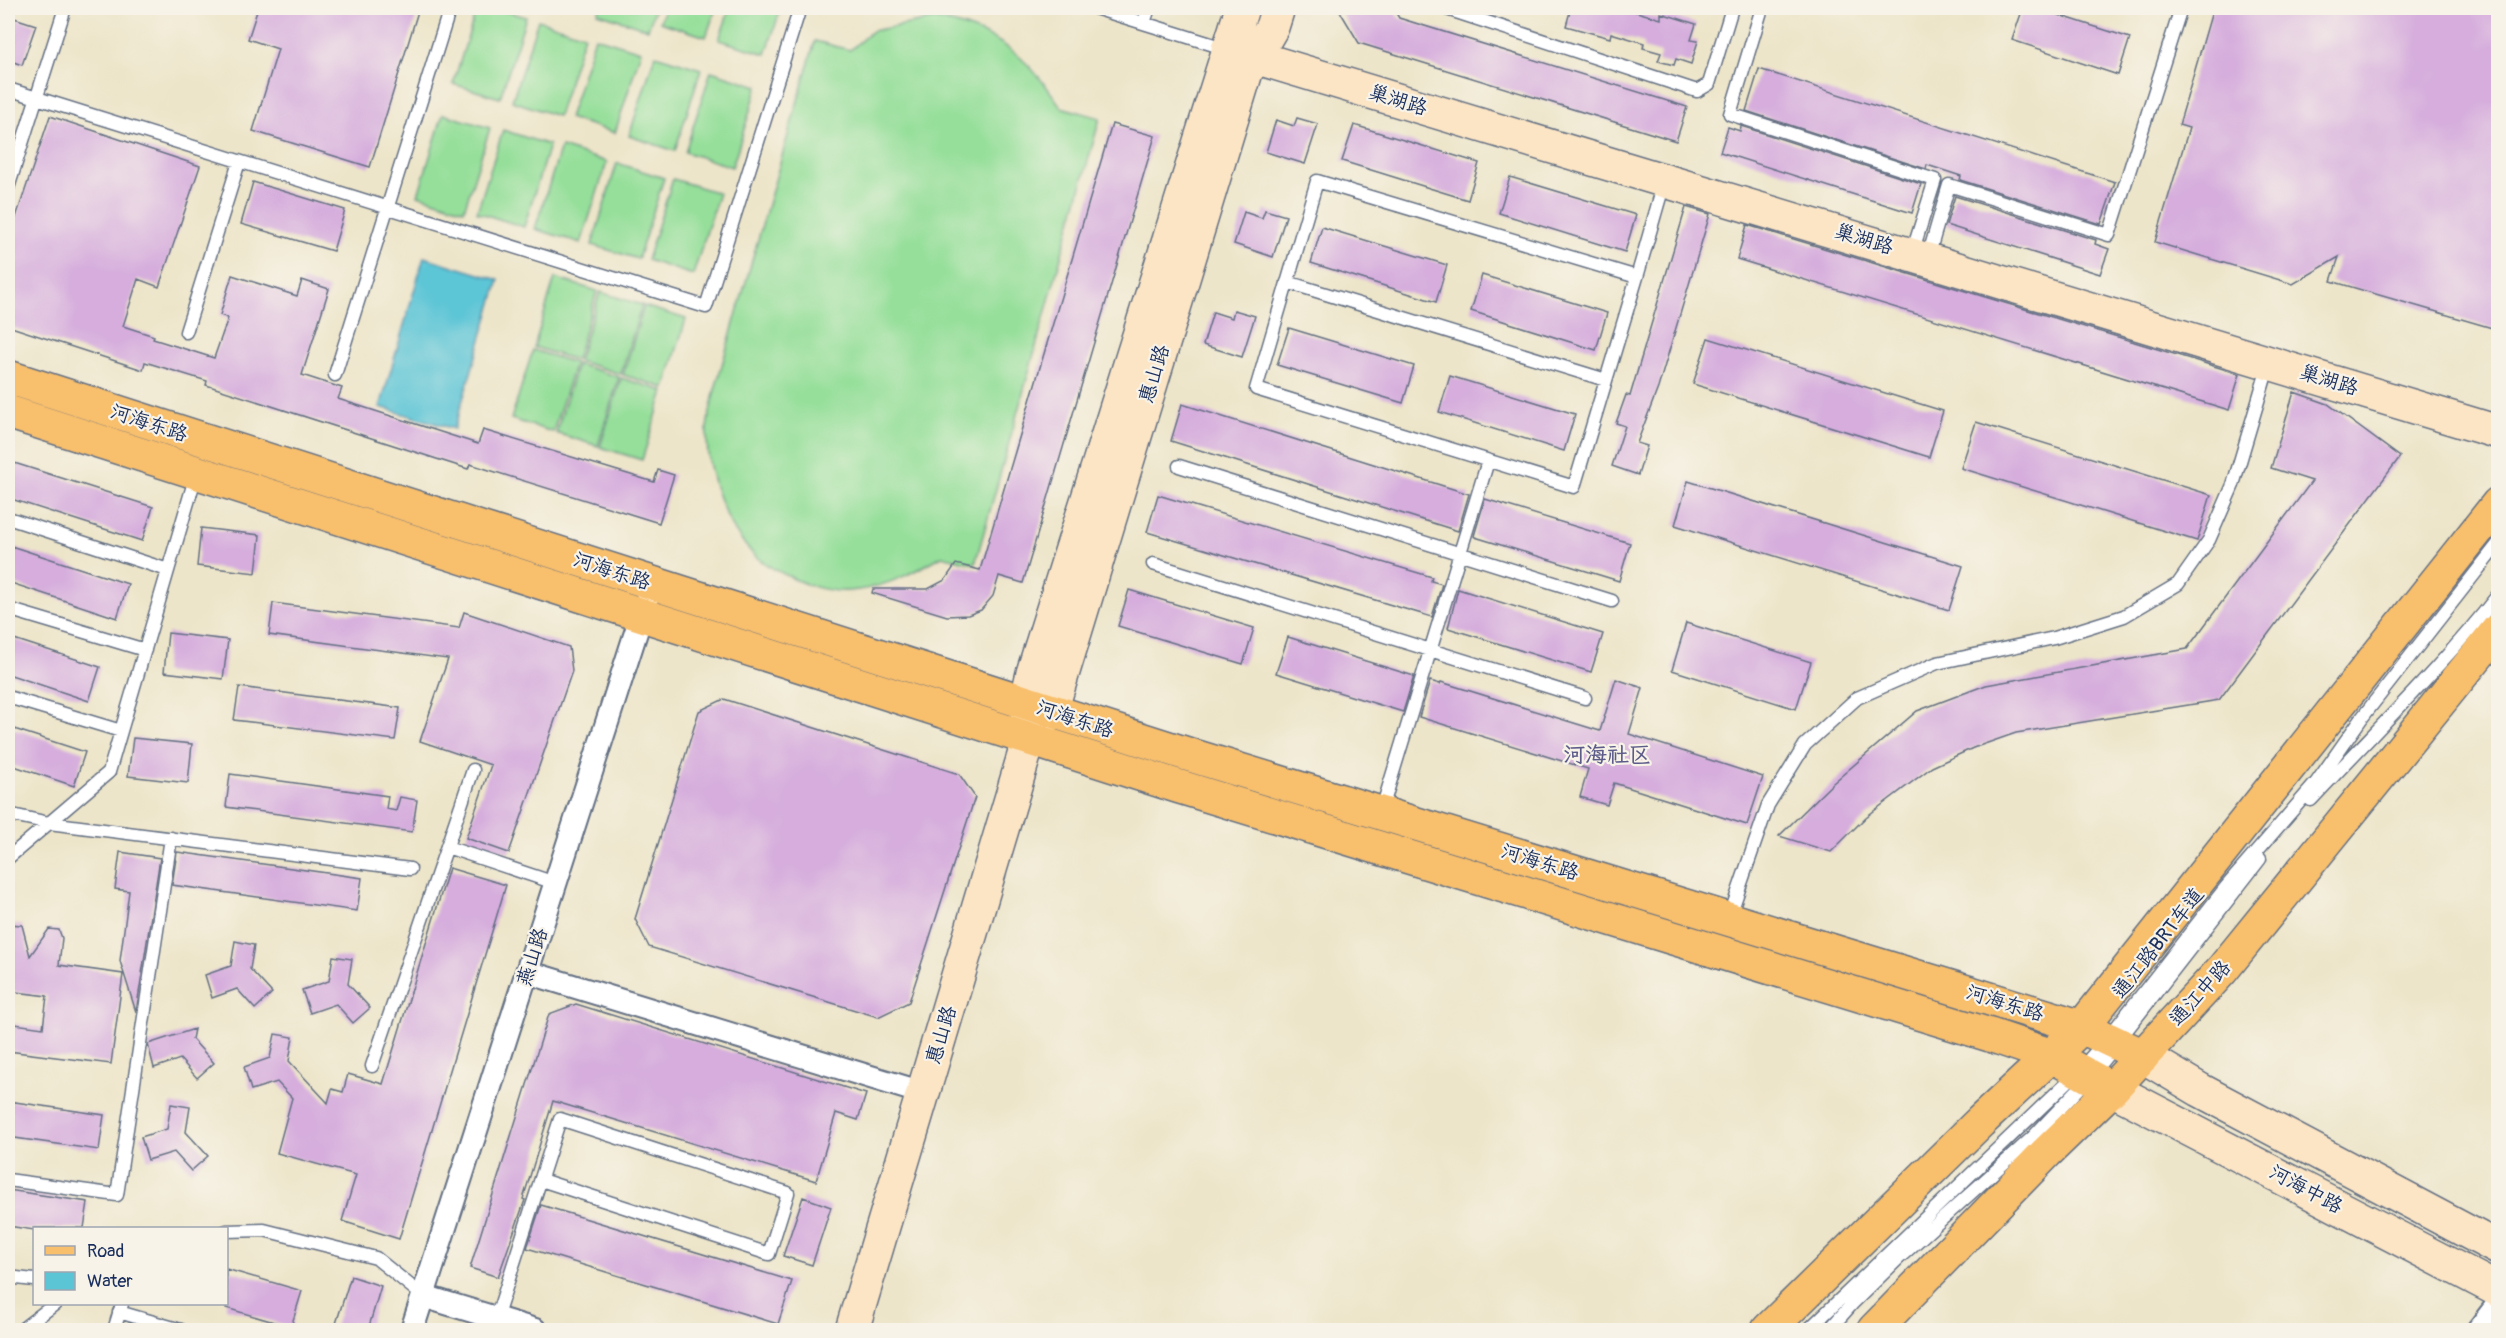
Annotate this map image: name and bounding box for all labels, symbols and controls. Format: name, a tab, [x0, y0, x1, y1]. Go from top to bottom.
street label: 巢湖路	[1366, 79, 1431, 121]
street label: 巢湖路	[1832, 218, 1897, 260]
street label: 惠山路	[1133, 341, 1175, 406]
street label: 巢湖路	[2297, 359, 2362, 401]
street label: 河海东路	[107, 399, 192, 448]
street label: 河海东路	[570, 547, 655, 596]
street label: 河海东路	[1033, 695, 1118, 744]
district label: 河海社区	[1563, 741, 1651, 769]
street label: 河海东路	[1498, 838, 1583, 886]
street label: 通江路BRT车道	[2107, 883, 2209, 1003]
street label: 燕山路	[511, 924, 553, 989]
street label: 通江中路	[2164, 954, 2237, 1031]
street label: 河海东路	[1963, 979, 2048, 1027]
street label: 惠山路	[920, 1002, 962, 1067]
street label: 河海中路	[2265, 1159, 2348, 1219]
legend	[33, 1227, 228, 1305]
text: Road	[87, 1240, 124, 1263]
text: Water	[87, 1270, 133, 1293]

